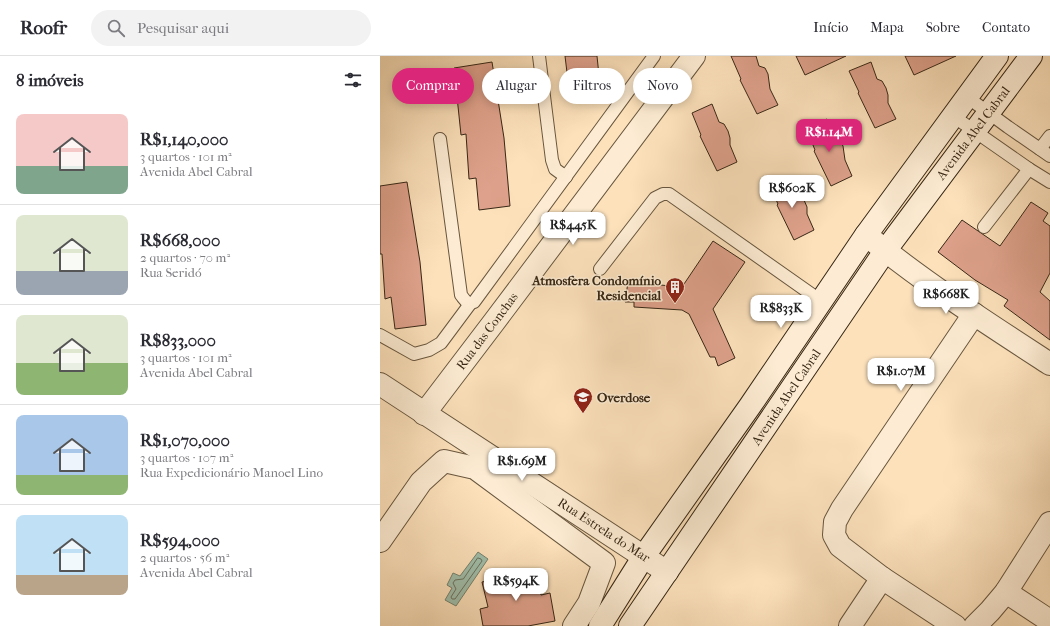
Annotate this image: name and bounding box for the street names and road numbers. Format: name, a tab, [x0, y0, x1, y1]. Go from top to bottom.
street label: Avenida Abel Cabral	[933, 83, 1013, 183]
street label: Rua das Conchas	[453, 289, 521, 372]
street label: Avenida Abel Cabral	[748, 346, 824, 449]
street label: Rua Estrela do Mar	[555, 495, 653, 566]

